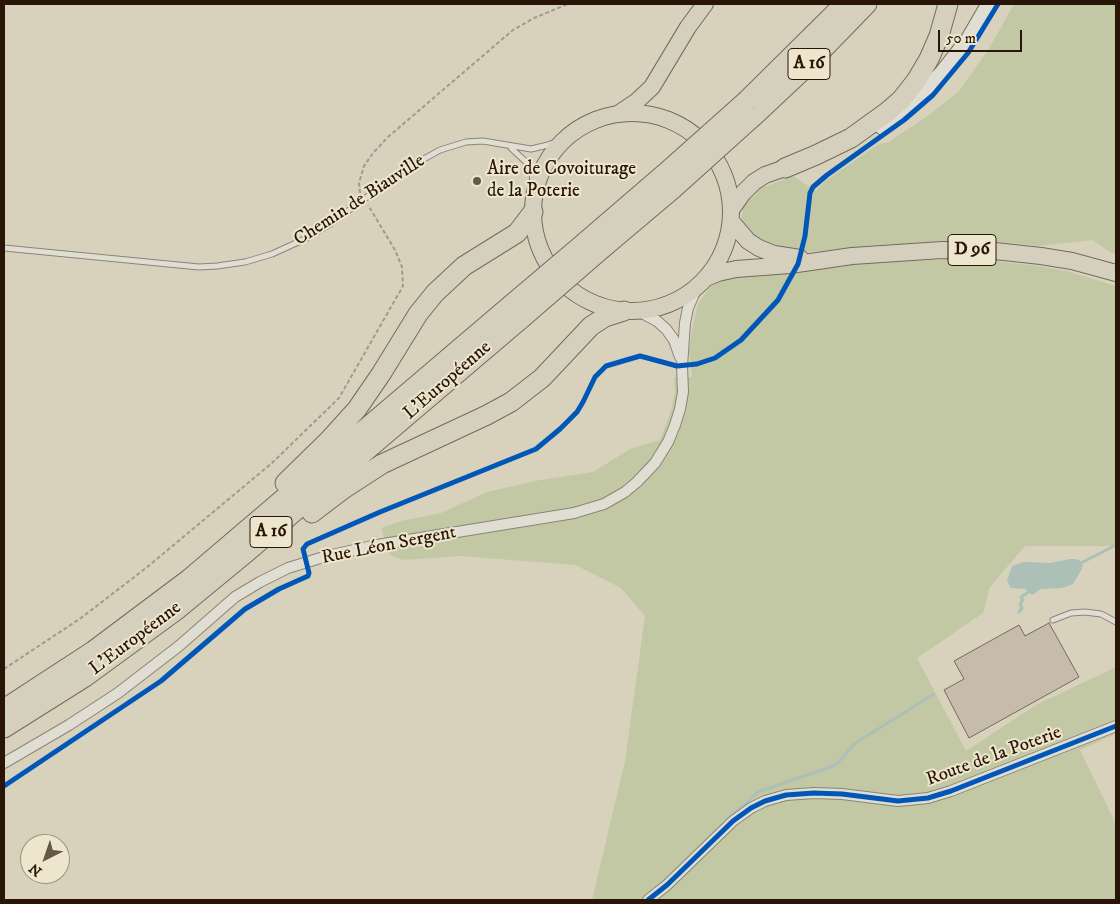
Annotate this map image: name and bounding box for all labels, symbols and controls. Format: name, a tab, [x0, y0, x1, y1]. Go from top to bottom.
scale bar	[940, 20, 1024, 52]
text: 50 m	[946, 29, 976, 48]
road number: A 16	[788, 49, 830, 80]
street label: Chemin de Biauville	[290, 150, 430, 252]
place label: Aire de Covoiturage de la Poterie	[487, 159, 636, 203]
marker: Aire de Covoiturage de la Poterie	[471, 175, 483, 187]
road number: D 96	[948, 234, 996, 266]
street label: L'Européenne	[399, 337, 497, 425]
road number: A 16	[250, 516, 292, 548]
street label: Rue Léon Sergent	[320, 522, 458, 570]
street label: L'Européenne	[86, 597, 186, 681]
street label: Route de la Poterie	[923, 722, 1065, 792]
north arrow	[20, 834, 70, 884]
text: N	[26, 859, 46, 880]

